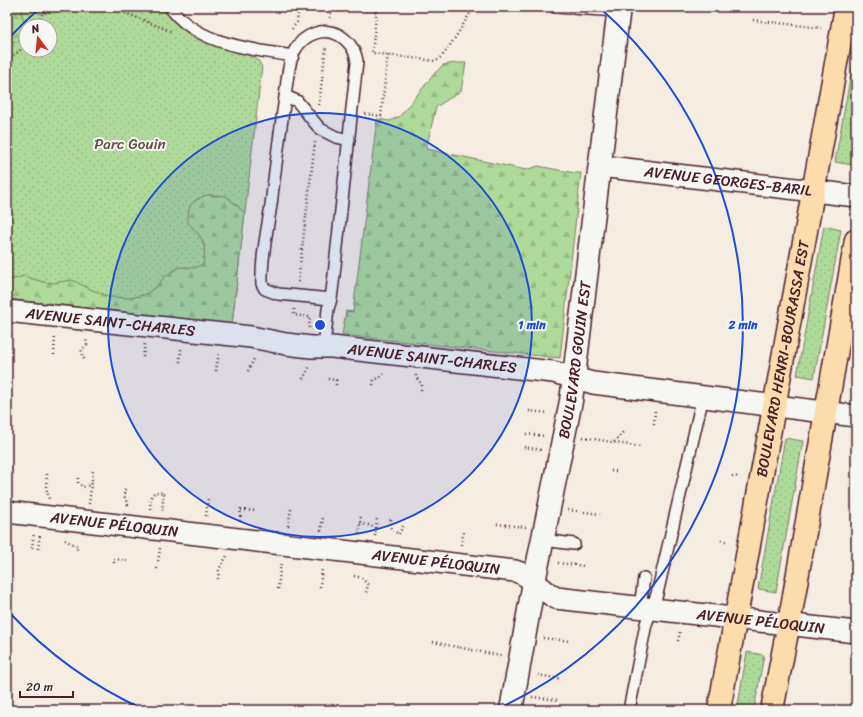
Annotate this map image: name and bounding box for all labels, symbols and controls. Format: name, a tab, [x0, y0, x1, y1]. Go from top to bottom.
north arrow	[18, 18, 58, 58]
text: N	[28, 19, 42, 39]
park label: Parc Gouin	[94, 131, 166, 157]
street label: AVENUE GEORGES-BARIL	[642, 158, 813, 204]
street label: BOULEVARD HENRI-BOURASSA EST	[749, 237, 817, 479]
street label: BOULEVARD GOUIN EST	[551, 278, 599, 441]
street label: AVENUE SAINT-CHARLES	[23, 300, 197, 344]
text: 1 min	[518, 314, 546, 336]
text: 2 min	[727, 314, 758, 336]
centre of rings	[313, 318, 327, 332]
street label: AVENUE SAINT-CHARLES	[345, 336, 519, 381]
street label: AVENUE PÉLOQUIN	[48, 504, 180, 545]
street label: AVENUE PÉLOQUIN	[370, 541, 502, 582]
street label: AVENUE PÉLOQUIN	[694, 601, 827, 641]
scale bar	[20, 673, 73, 699]
text: 20 m	[26, 676, 53, 698]

